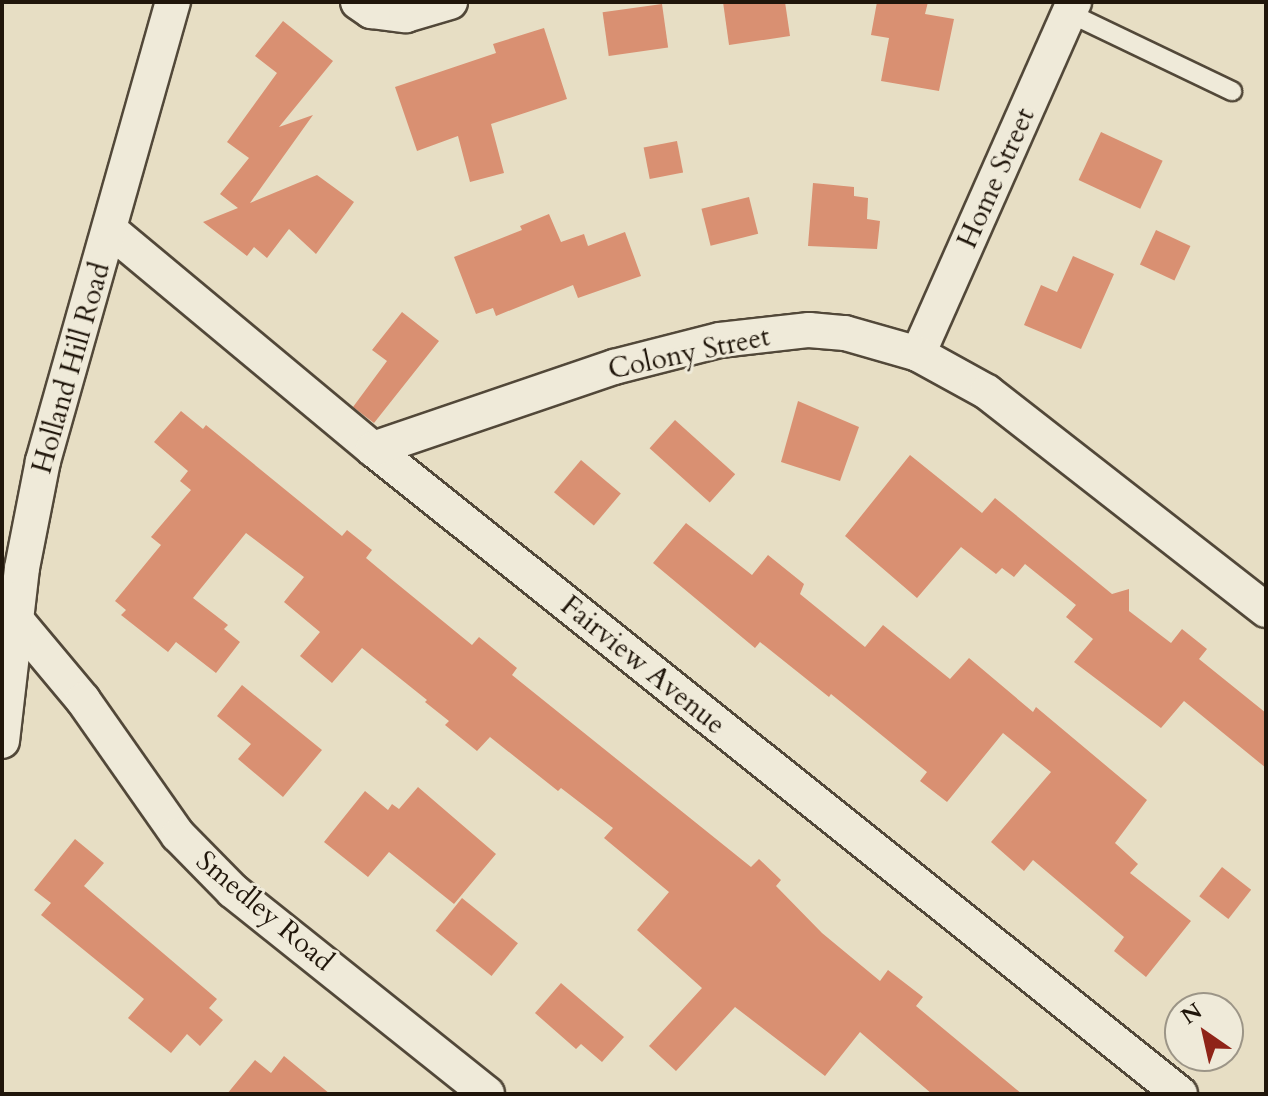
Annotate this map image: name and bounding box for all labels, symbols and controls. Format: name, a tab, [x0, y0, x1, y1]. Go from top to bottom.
street label: Home Street	[950, 103, 1042, 253]
street label: Holland Hill Road	[25, 259, 117, 477]
street label: Colony Street	[605, 319, 773, 387]
street label: Fairview Avenue	[554, 588, 732, 742]
street label: Smedley Road	[189, 844, 341, 978]
north arrow	[1164, 992, 1244, 1072]
text: N	[1175, 996, 1208, 1032]

